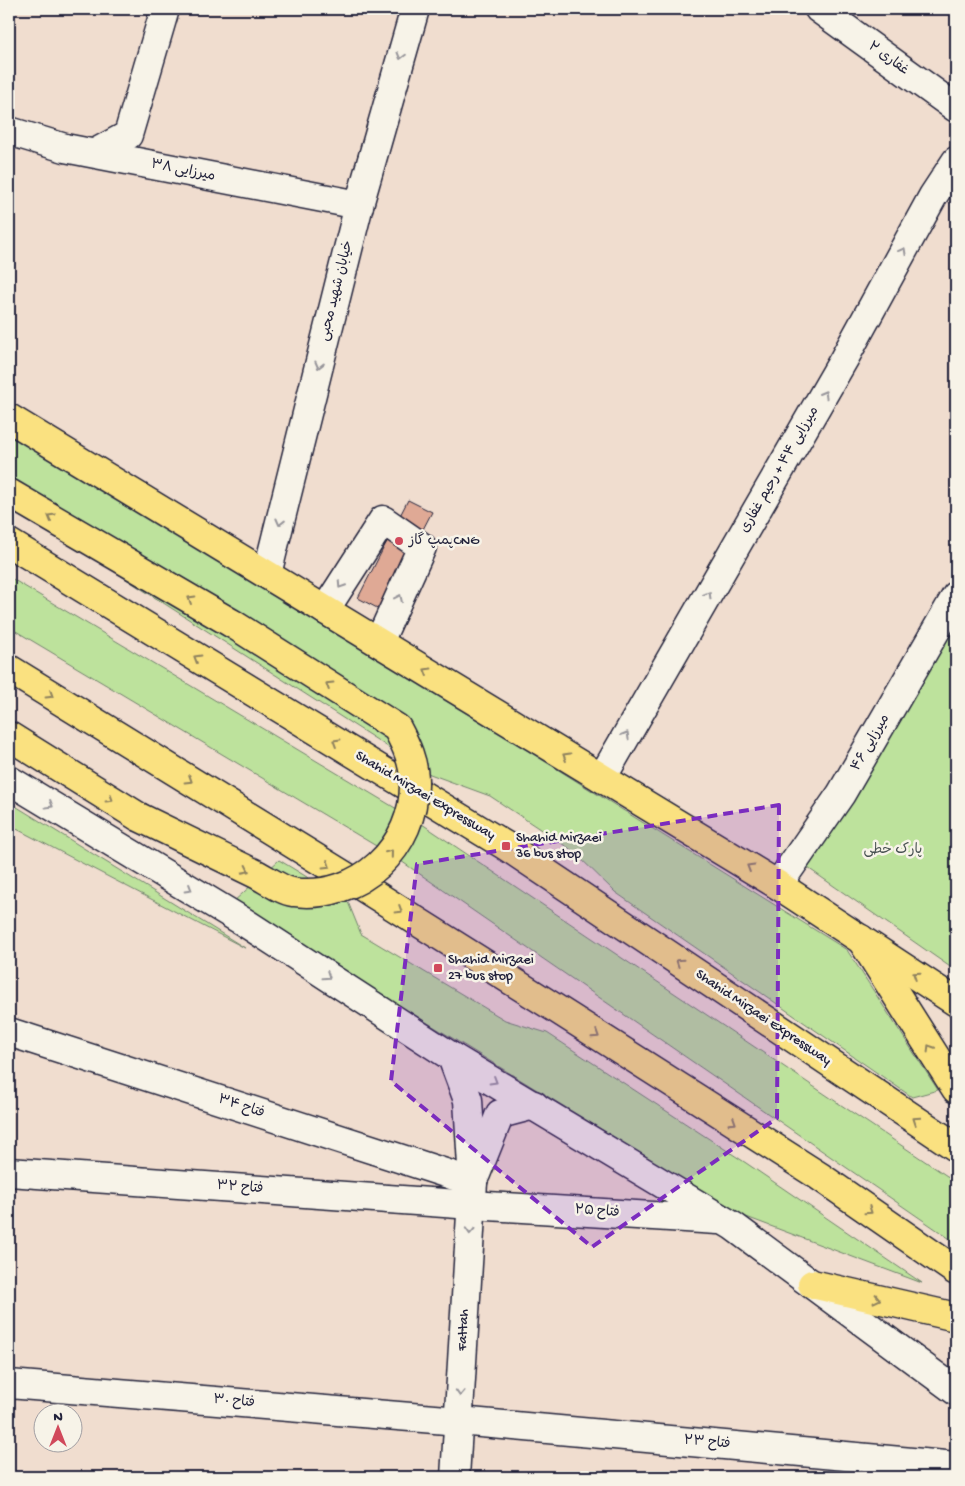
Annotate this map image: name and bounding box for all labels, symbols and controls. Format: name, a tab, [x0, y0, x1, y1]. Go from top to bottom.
street label: غفاری ۲	[864, 39, 912, 79]
one-way arrow	[397, 51, 407, 59]
street label: میرزایی ۳۸	[149, 156, 217, 186]
street label: خیابان شهید محبی	[316, 239, 358, 343]
one-way arrow	[897, 248, 907, 257]
one-way arrow	[314, 360, 325, 369]
one-way arrow	[818, 390, 828, 399]
street label: میرزایی ۴۴ + رحیم غفاری	[737, 404, 823, 536]
one-way arrow	[47, 513, 56, 523]
one-way arrow	[275, 518, 286, 527]
place label: پمپ گازCNG	[408, 531, 480, 550]
marker: پمپ گازCNG	[393, 535, 405, 547]
one-way arrow	[338, 579, 348, 588]
one-way arrow	[702, 591, 712, 600]
one-way arrow	[393, 594, 404, 603]
one-way arrow	[187, 595, 196, 605]
one-way arrow	[193, 654, 202, 664]
one-way arrow	[424, 668, 433, 678]
one-way arrow	[325, 681, 334, 691]
one-way arrow	[45, 688, 54, 698]
street label: میرزایی ۴۶	[848, 711, 894, 775]
one-way arrow	[620, 732, 630, 741]
one-way arrow	[332, 739, 341, 749]
street label: Shahid Mirzaei Expressway	[352, 747, 498, 845]
one-way arrow	[563, 752, 572, 762]
one-way arrow	[183, 774, 192, 783]
one-way arrow	[104, 792, 113, 802]
one-way arrow	[45, 799, 54, 808]
place label: Shahid Mirzaei 36 bus stop	[515, 830, 602, 863]
marker: Shahid Mirzaei 36 bus stop	[500, 840, 512, 852]
park label: پارک خطی	[864, 842, 922, 859]
one-way arrow	[385, 850, 393, 859]
one-way arrow	[321, 859, 330, 869]
one-way arrow	[241, 864, 250, 874]
one-way arrow	[746, 864, 755, 874]
one-way arrow	[184, 883, 193, 893]
one-way arrow	[393, 904, 402, 914]
place label: Shahid Mirzaei 27 bus stop	[448, 952, 534, 985]
one-way arrow	[675, 959, 685, 968]
marker: Shahid Mirzaei 27 bus stop	[432, 962, 444, 974]
street label: Shahid Mirzaei Expressway	[692, 966, 834, 1070]
one-way arrow	[321, 970, 331, 979]
one-way arrow	[912, 972, 921, 981]
one-way arrow	[591, 1028, 600, 1038]
one-way arrow	[927, 1044, 936, 1054]
one-way arrow	[488, 1075, 497, 1085]
street label: فتاح ۳۴	[216, 1092, 266, 1122]
one-way arrow	[728, 1116, 737, 1125]
one-way arrow	[912, 1117, 921, 1126]
street label: فتاح ۳۲	[216, 1178, 264, 1198]
street label: فتاح ۲۵	[574, 1202, 620, 1222]
one-way arrow	[863, 1205, 873, 1214]
one-way arrow	[464, 1227, 475, 1235]
one-way arrow	[872, 1293, 881, 1304]
street label: Fattah	[454, 1308, 474, 1352]
one-way arrow	[455, 1390, 466, 1398]
street label: فتاح ۳۰	[212, 1392, 256, 1412]
north arrow	[32, 1404, 82, 1454]
text: N	[53, 1409, 63, 1426]
street label: فتاح ۲۳	[683, 1432, 731, 1454]

